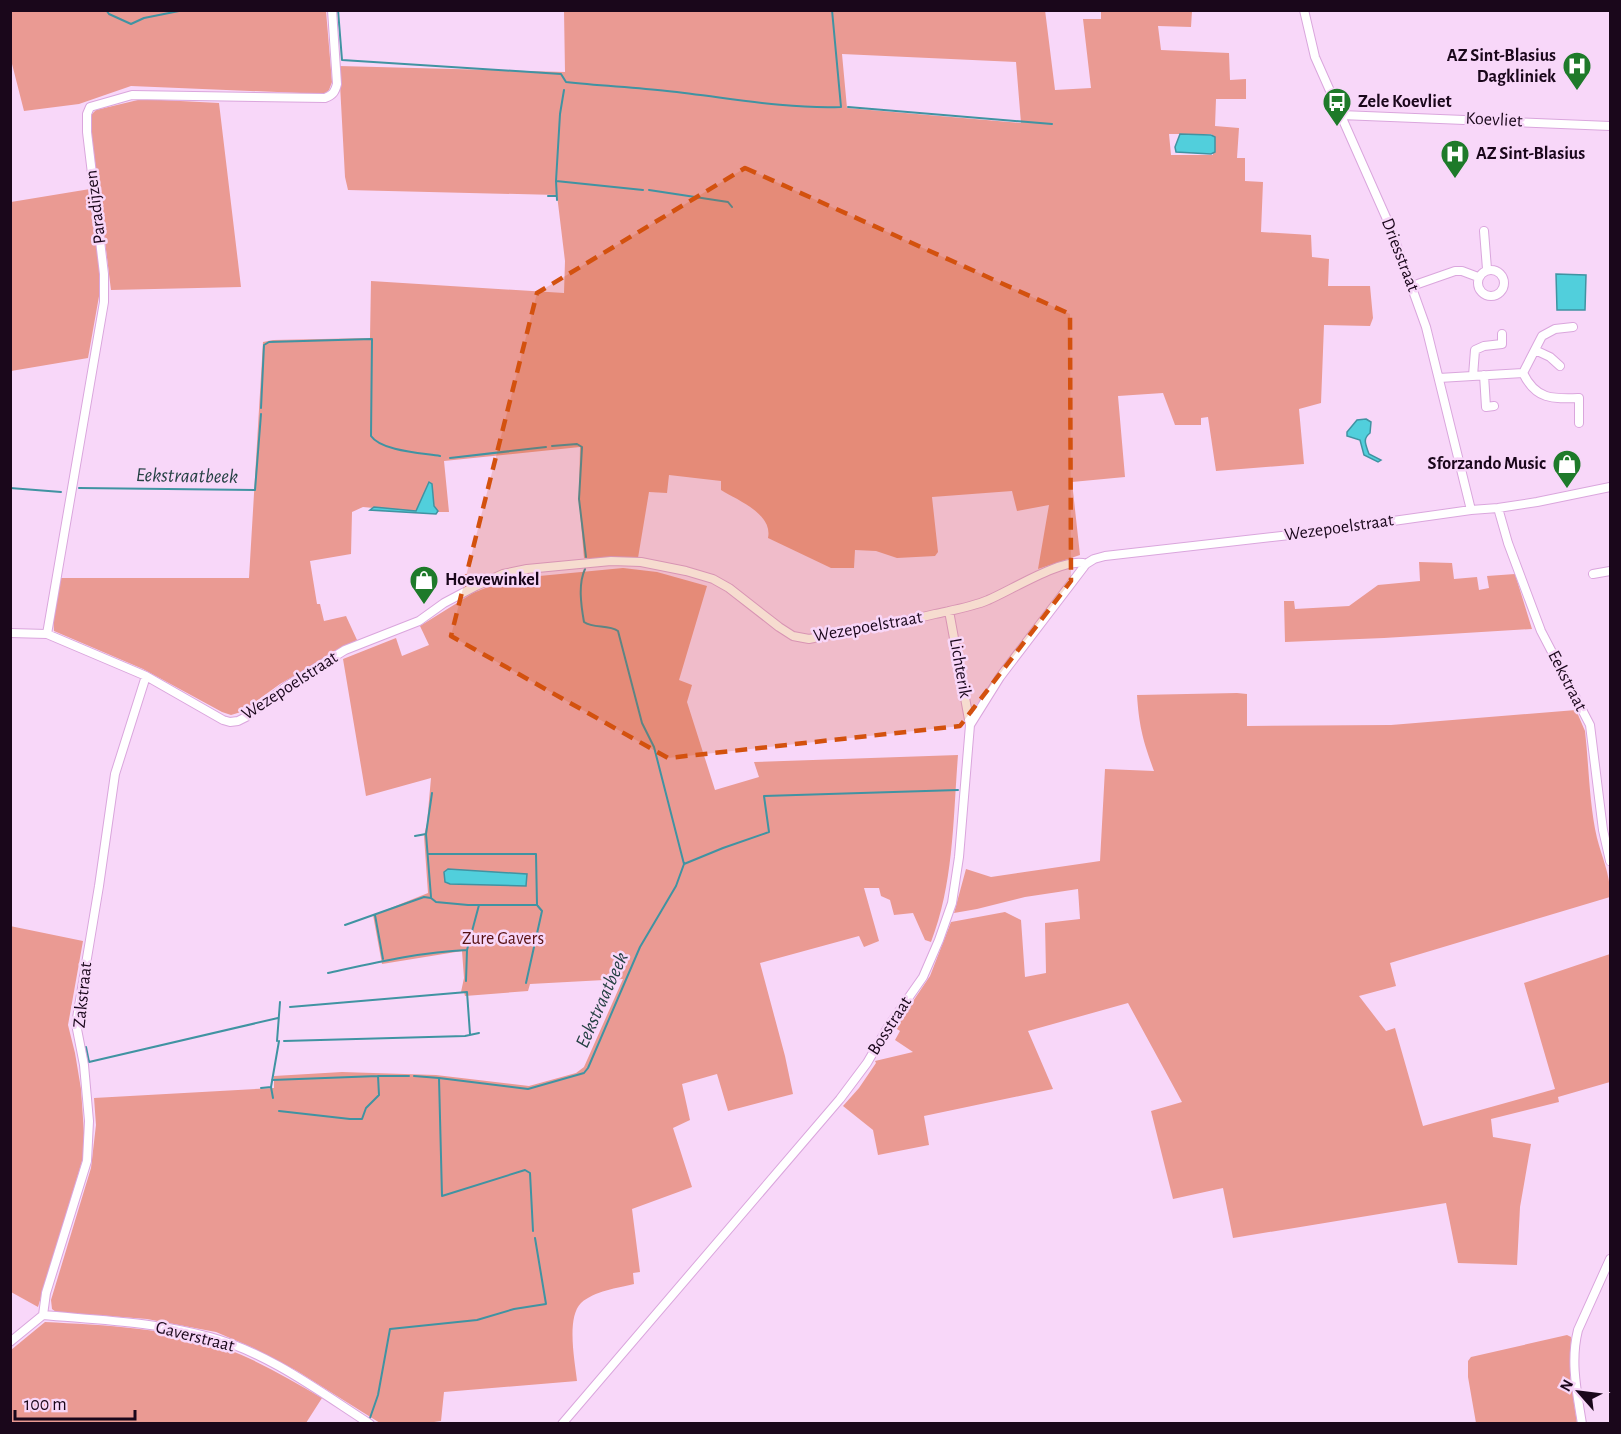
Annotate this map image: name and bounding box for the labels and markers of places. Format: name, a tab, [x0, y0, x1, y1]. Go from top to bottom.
place label: AZ Sint-Blasius Dagkliniek	[1447, 47, 1556, 86]
hospital icon: AZ Sint-Blasius Dagkliniek	[1561, 50, 1593, 92]
bus stop icon: Zele Koevliet	[1321, 86, 1353, 128]
place label: Zele Koevliet	[1358, 93, 1451, 111]
hospital icon: AZ Sint-Blasius	[1439, 138, 1471, 180]
place label: AZ Sint-Blasius	[1476, 145, 1585, 163]
shop icon: Sforzando Music	[1551, 448, 1583, 490]
place label: Sforzando Music	[1427, 455, 1546, 473]
shop icon: Hoevewinkel	[408, 564, 440, 606]
place label: Hoevewinkel	[445, 571, 539, 589]

